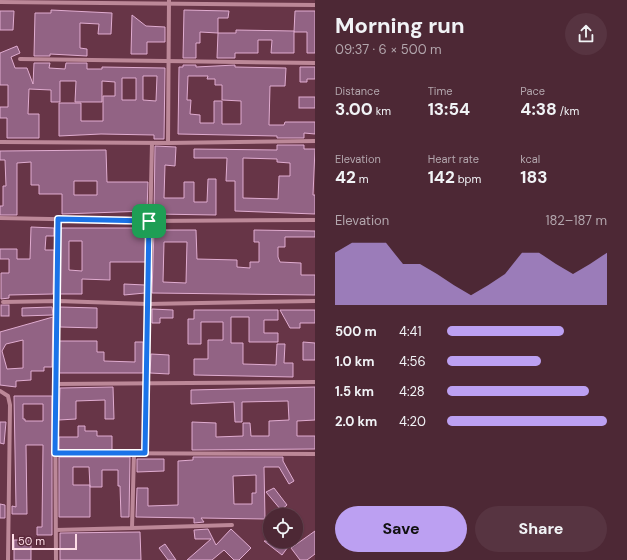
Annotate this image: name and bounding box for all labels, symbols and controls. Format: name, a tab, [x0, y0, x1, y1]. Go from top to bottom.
text: Morning run	[335, 11, 465, 40]
button: share	[565, 13, 607, 55]
text: 09:37 · 6 × 500 m	[335, 41, 442, 58]
text: Distance	[335, 84, 380, 98]
text: Time	[428, 84, 453, 98]
text: Pace	[520, 84, 545, 98]
text: 3.00	[335, 98, 373, 120]
text: 13:54	[428, 98, 470, 120]
text: 4:38	[520, 98, 557, 120]
text: km	[373, 104, 391, 118]
text: /km	[557, 104, 579, 118]
text: Elevation	[335, 152, 381, 166]
text: Heart rate	[428, 152, 479, 166]
text: kcal	[520, 152, 540, 166]
text: 42	[335, 166, 356, 188]
text: 142	[428, 166, 455, 188]
text: 183	[520, 166, 548, 188]
text: m	[356, 172, 369, 186]
text: bpm	[455, 172, 481, 186]
pin	[132, 204, 166, 238]
icon: arrive	[138, 210, 160, 232]
text: Elevation	[335, 212, 389, 229]
text: 182–187 m	[545, 212, 607, 229]
text: 500 m	[335, 323, 377, 340]
text: 4:41	[399, 323, 421, 340]
text: 1.0 km	[335, 353, 374, 370]
text: 4:56	[399, 353, 426, 370]
text: 1.5 km	[335, 383, 374, 400]
text: 4:28	[399, 383, 425, 400]
text: 2.0 km	[335, 413, 377, 430]
text: 4:20	[399, 413, 426, 430]
button: Save	[335, 506, 467, 552]
button: Share	[475, 506, 607, 552]
map controls	[263, 508, 303, 548]
button: locate	[263, 508, 303, 548]
scale bar	[12, 532, 77, 551]
text: 50 m	[18, 534, 45, 548]

